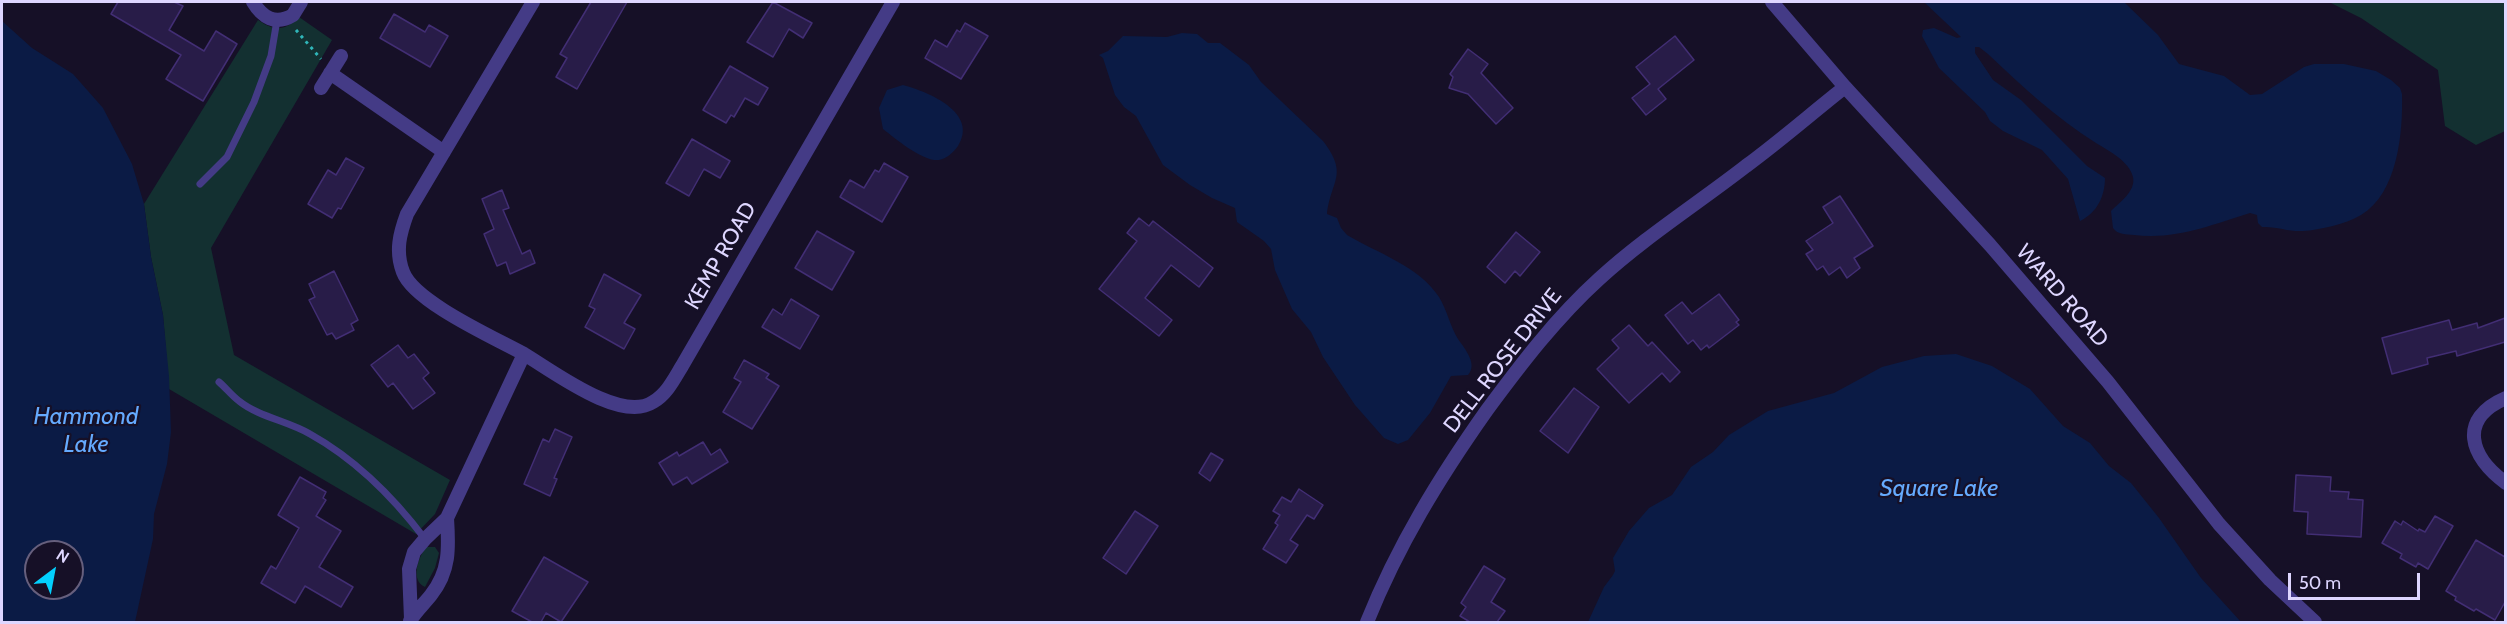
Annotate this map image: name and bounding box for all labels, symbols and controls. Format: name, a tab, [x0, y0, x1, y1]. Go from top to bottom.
street label: KEMP ROAD	[680, 198, 762, 314]
street label: WARD ROAD	[2010, 239, 2114, 353]
street label: DELL ROSE DRIVE	[1438, 284, 1568, 438]
water label: Hammond Lake	[34, 403, 138, 459]
water label: Square Lake	[1880, 475, 1998, 503]
north arrow	[24, 540, 84, 600]
text: N	[53, 545, 73, 567]
scale bar	[2291, 561, 2423, 599]
text: 50 m	[2299, 572, 2341, 594]

